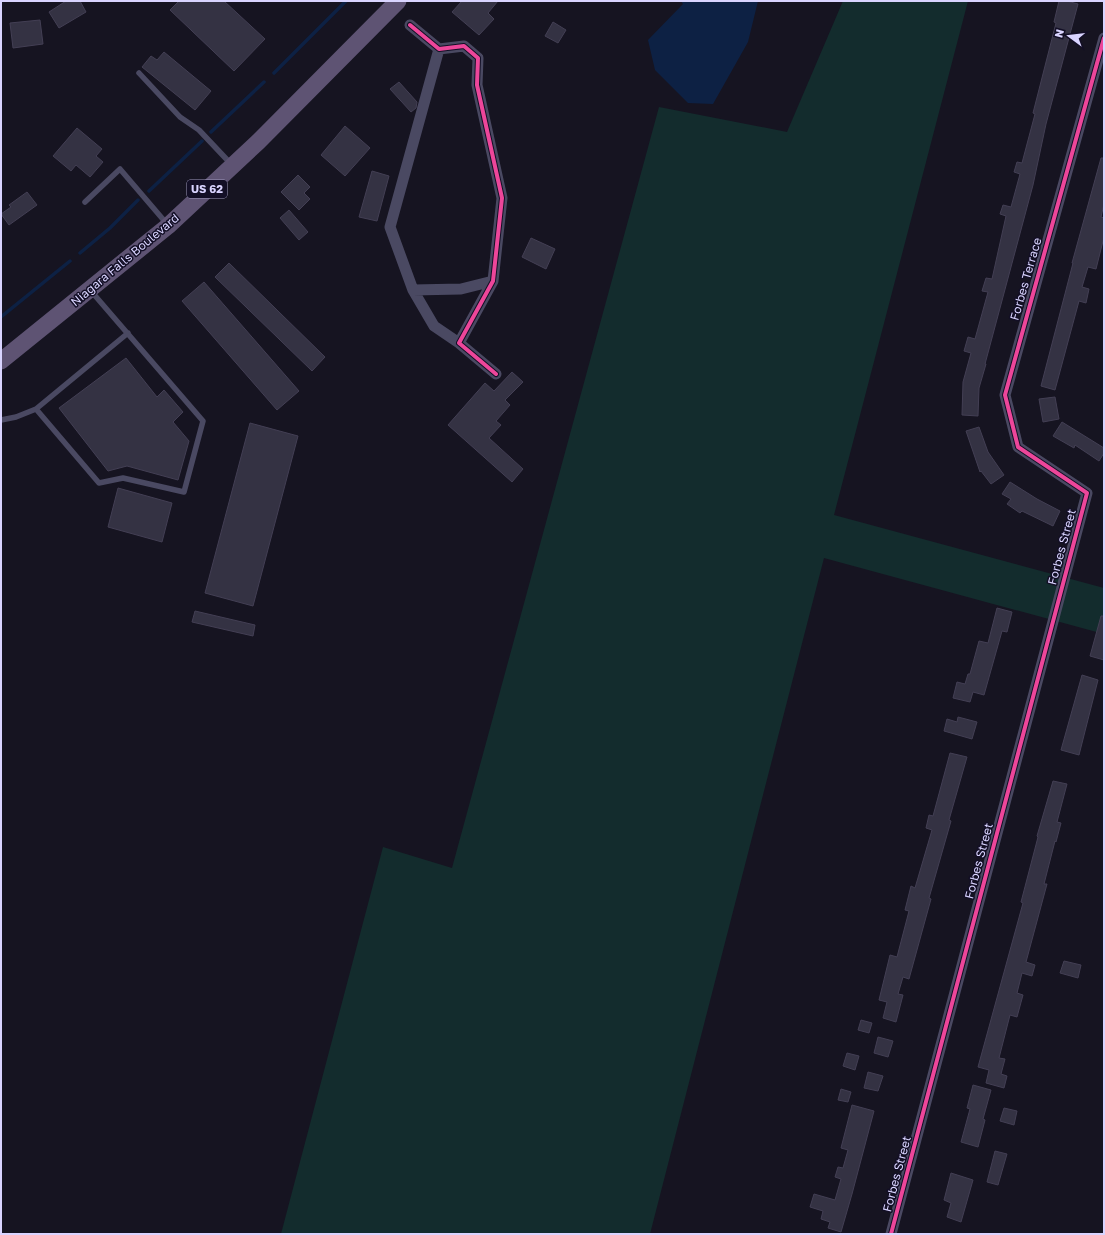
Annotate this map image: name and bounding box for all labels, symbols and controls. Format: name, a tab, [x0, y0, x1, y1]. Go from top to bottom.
north arrow	[1049, 16, 1089, 56]
text: N	[1051, 28, 1066, 39]
road number: US 62	[187, 180, 227, 198]
street label: Niagara Falls Boulevard	[68, 210, 182, 309]
street label: Forbes Terrace	[1007, 236, 1045, 322]
street label: Forbes Street	[1044, 507, 1079, 587]
street label: Forbes Street	[961, 821, 996, 901]
street label: Forbes Street	[879, 1134, 914, 1214]

